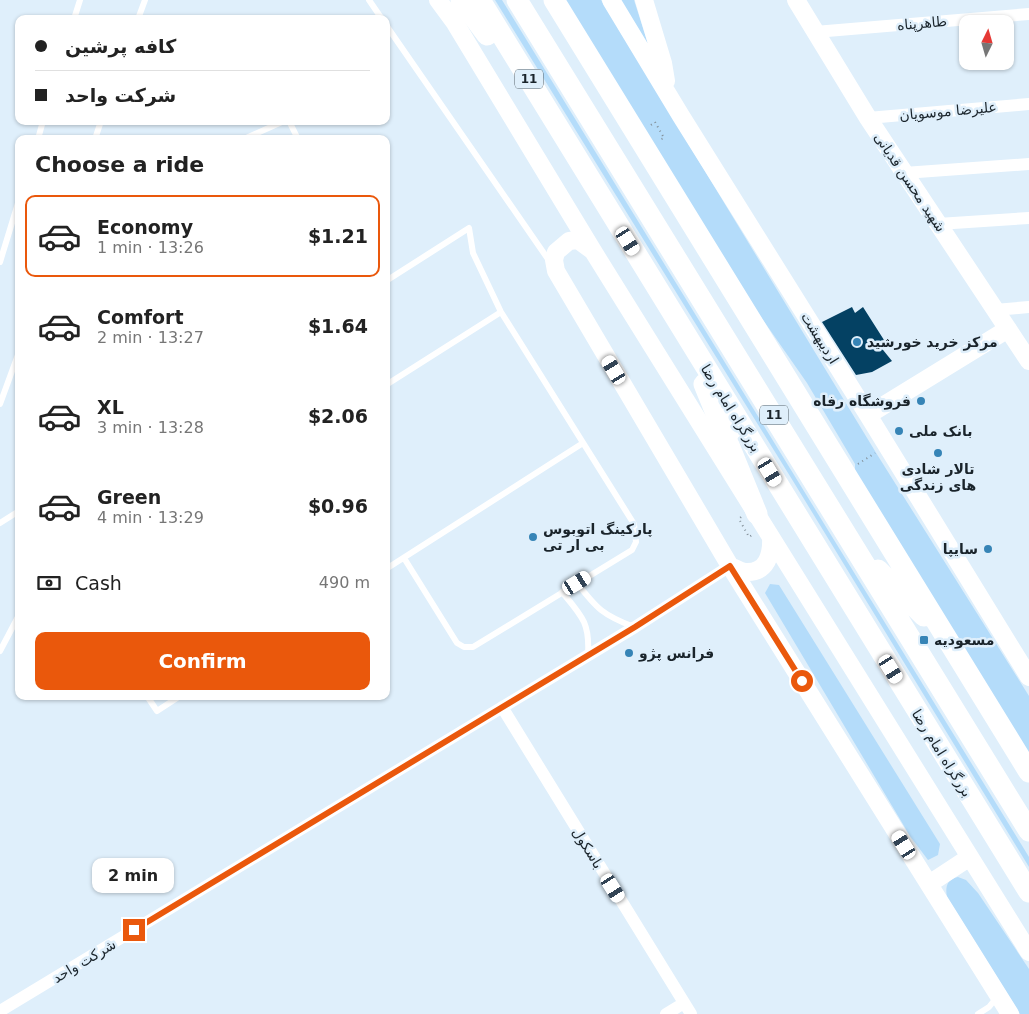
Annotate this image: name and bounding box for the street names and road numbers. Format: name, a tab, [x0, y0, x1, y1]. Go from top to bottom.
street label: طاهرپناه	[896, 13, 948, 34]
road number: 11	[515, 70, 543, 88]
street label: علیرضا موسویان	[899, 99, 997, 124]
street label: شهید محسن قدیانی	[870, 129, 949, 235]
street label: اردیبهشت	[797, 309, 842, 367]
street label: بزرگراه امام رضا	[697, 361, 764, 455]
road number: 11	[760, 406, 788, 424]
street label: بزرگراه امام رضا	[908, 706, 975, 800]
street label: باسکول	[568, 825, 607, 872]
street label: شرکت واحد	[49, 936, 119, 987]

